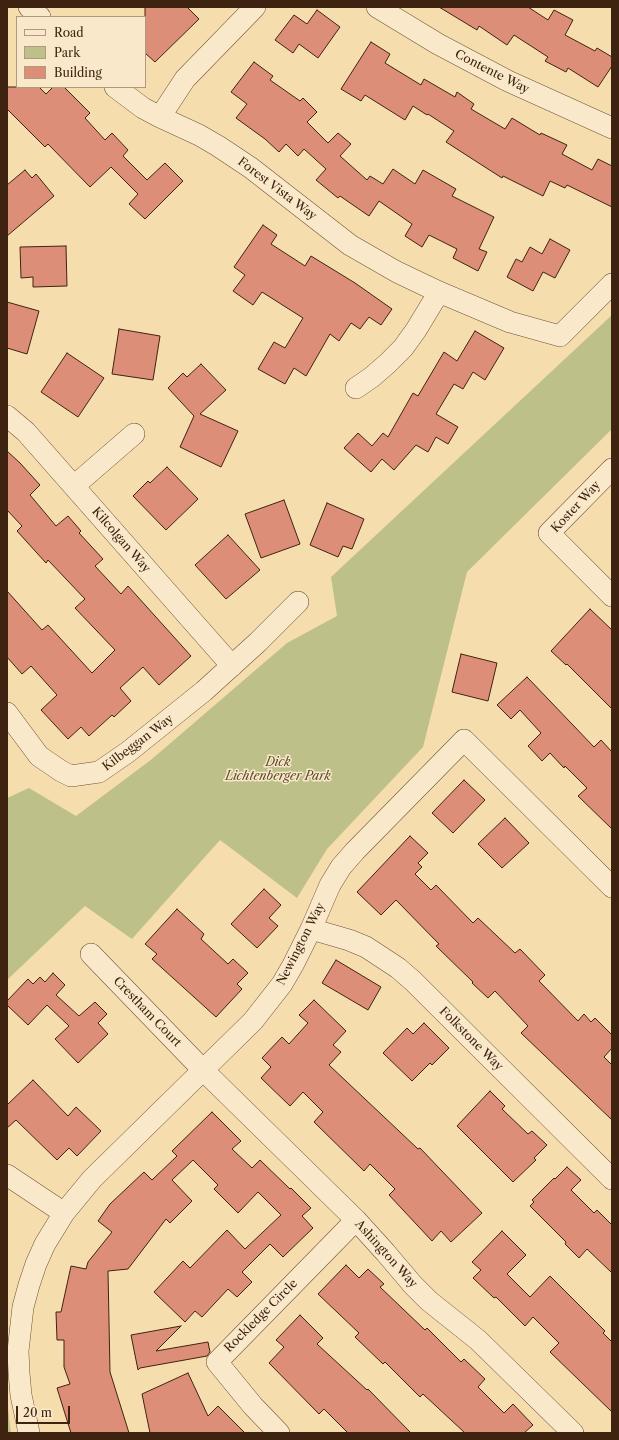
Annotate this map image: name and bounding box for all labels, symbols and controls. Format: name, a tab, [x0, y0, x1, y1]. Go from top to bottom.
legend	[16, 16, 146, 88]
text: Road	[54, 25, 84, 40]
text: Park	[54, 45, 80, 60]
street label: Contente Way	[452, 47, 532, 97]
text: Building	[54, 65, 102, 80]
street label: Forest Vista Way	[235, 155, 319, 223]
street label: Koster Way	[548, 478, 604, 536]
street label: Kilcolgan Way	[89, 504, 153, 576]
street label: Kilbeggan Way	[100, 712, 176, 774]
park label: Dick Lichtenberger Park	[225, 756, 331, 784]
street label: Newington Way	[274, 900, 328, 988]
street label: Crestham Court	[110, 974, 184, 1050]
street label: Folkstone Way	[436, 1004, 506, 1074]
street label: Ashington Way	[352, 1217, 420, 1291]
street label: Rockledge Circle	[221, 1276, 301, 1356]
scale bar	[18, 1398, 72, 1424]
text: 20 m	[23, 1405, 52, 1420]

